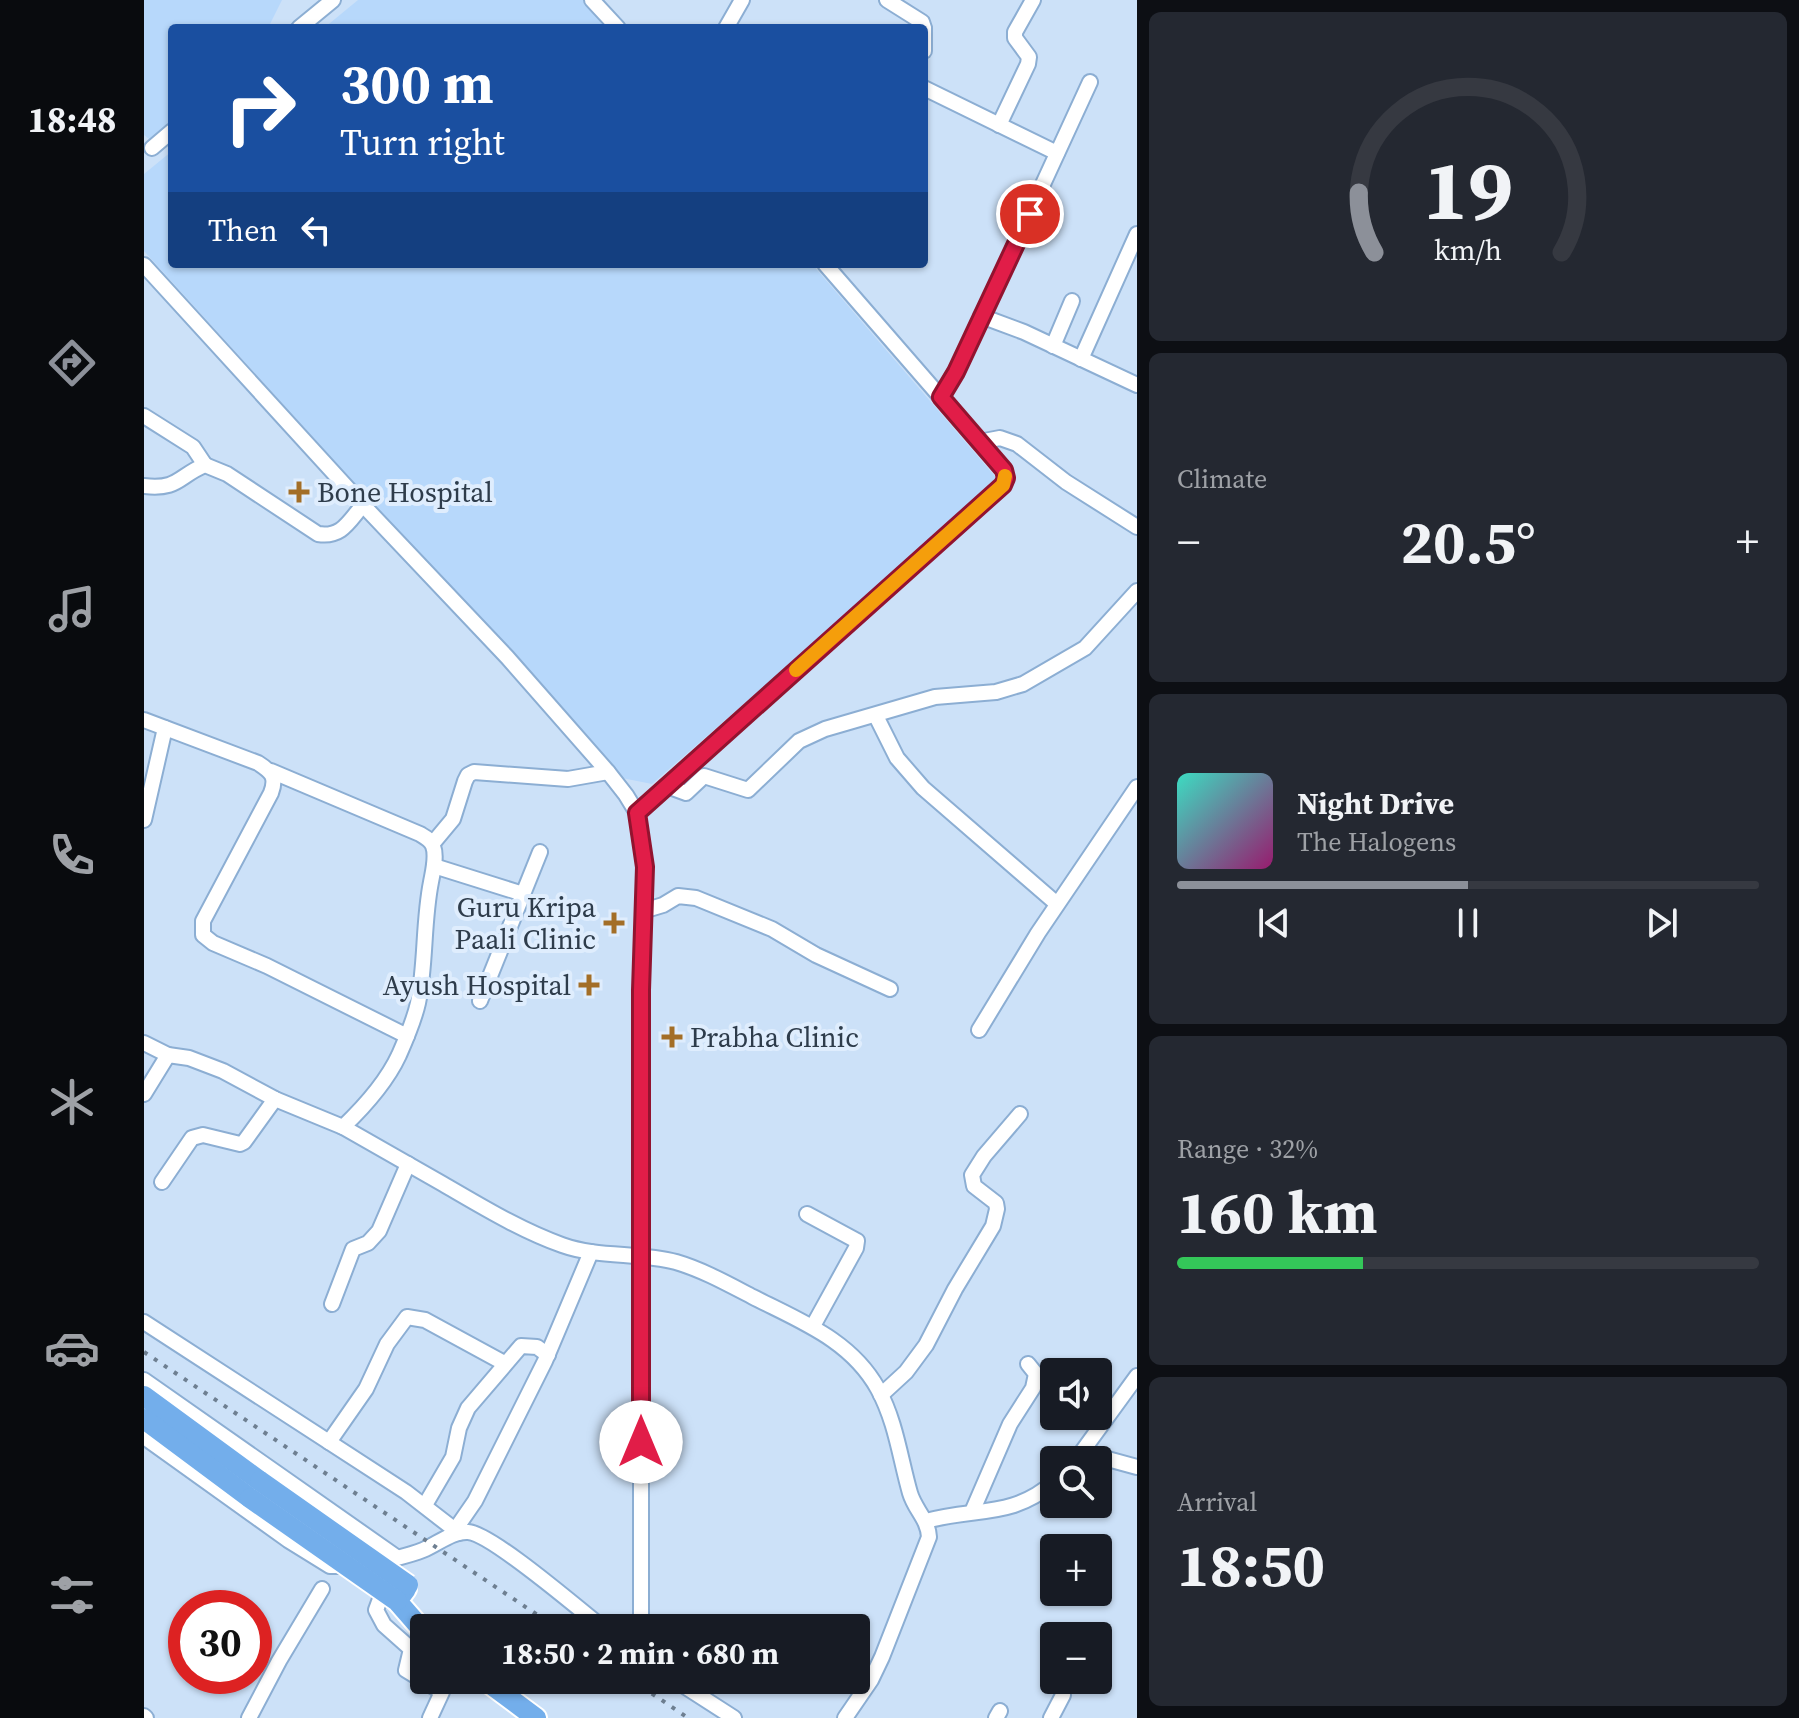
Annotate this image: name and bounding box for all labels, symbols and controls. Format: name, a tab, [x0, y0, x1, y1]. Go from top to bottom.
text: 300 m	[340, 45, 494, 122]
icon: right	[208, 56, 312, 160]
text: 18:48	[28, 95, 116, 144]
text: Turn right	[340, 118, 505, 167]
text: 19	[1423, 132, 1513, 246]
pin	[996, 180, 1064, 248]
icon: arrive	[1008, 192, 1052, 236]
icon: left	[294, 208, 338, 252]
text: Then	[208, 210, 278, 251]
text: km/h	[1434, 230, 1502, 270]
icon: directions	[44, 335, 100, 391]
text: Climate	[1177, 461, 1267, 497]
place label: Bone Hospital	[317, 473, 493, 511]
marker: Bone Hospital	[288, 481, 310, 503]
text: 20.5°	[1400, 501, 1536, 583]
text: −	[1177, 511, 1200, 572]
text: +	[1736, 511, 1759, 572]
icon: music	[44, 581, 100, 637]
text: Night Drive	[1297, 783, 1454, 824]
text: The Halogens	[1297, 824, 1456, 860]
icon: phone	[44, 827, 100, 883]
place label: Guru Kripa Paali Clinic	[454, 888, 597, 958]
icon: previous	[1252, 901, 1296, 945]
icon: pause	[1446, 901, 1490, 945]
icon: next	[1640, 901, 1684, 945]
marker: Guru Kripa Paali Clinic	[603, 912, 625, 934]
place label: Ayush Hospital	[383, 966, 571, 1004]
marker: Ayush Hospital	[578, 974, 600, 996]
place label: Prabha Clinic	[690, 1018, 859, 1056]
marker: Prabha Clinic	[661, 1026, 683, 1048]
icon: climate	[44, 1074, 100, 1130]
text: Range · 32%	[1177, 1131, 1318, 1167]
text: 160 km	[1177, 1171, 1378, 1253]
icon: car	[44, 1320, 100, 1376]
map controls	[1040, 1358, 1112, 1694]
button: sound	[1040, 1358, 1112, 1430]
position arrow	[599, 1400, 683, 1484]
button: search	[1040, 1446, 1112, 1518]
text: Arrival	[1177, 1484, 1257, 1520]
text: 18:50	[1177, 1524, 1325, 1606]
button: +	[1040, 1534, 1112, 1606]
icon: filters	[44, 1567, 100, 1623]
speed limit sign: 30	[168, 1590, 272, 1694]
button: −	[1040, 1622, 1112, 1694]
text: 18:50 · 2 min · 680 m	[501, 1633, 779, 1674]

